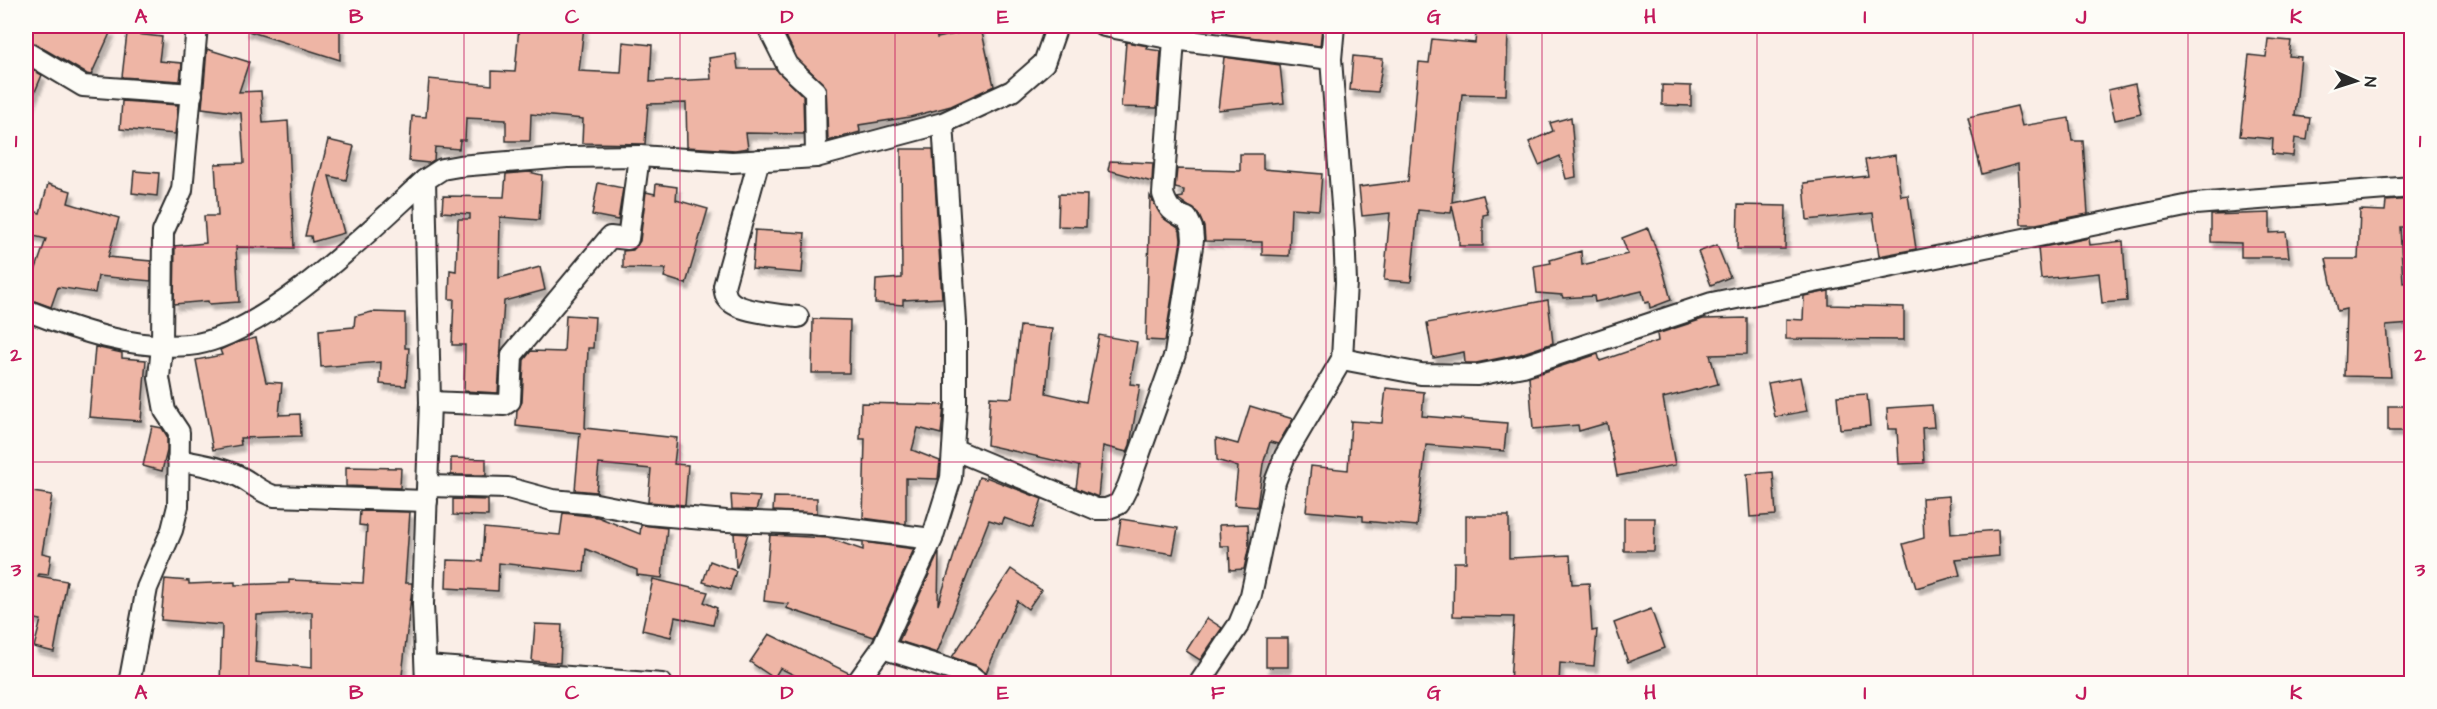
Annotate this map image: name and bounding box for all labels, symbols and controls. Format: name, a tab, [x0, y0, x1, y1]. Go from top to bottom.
text: A	[135, 3, 148, 31]
text: B	[349, 3, 364, 31]
text: C	[565, 3, 580, 31]
text: D	[781, 3, 794, 31]
text: E	[997, 3, 1009, 31]
text: F	[1211, 3, 1226, 31]
text: G	[1427, 3, 1441, 31]
text: H	[1644, 3, 1656, 31]
text: I	[1863, 3, 1867, 31]
text: J	[2075, 3, 2087, 31]
text: K	[2290, 3, 2303, 31]
north arrow	[2326, 51, 2386, 111]
text: N	[2359, 76, 2381, 87]
text: 1	[15, 127, 18, 155]
text: 1	[2419, 127, 2422, 155]
text: 2	[9, 341, 22, 369]
text: 2	[2413, 341, 2426, 369]
text: 3	[10, 556, 22, 584]
text: 3	[2414, 556, 2426, 584]
text: A	[135, 679, 148, 707]
text: B	[349, 679, 364, 707]
text: C	[565, 679, 580, 707]
text: D	[781, 679, 794, 707]
text: E	[997, 679, 1009, 707]
text: F	[1211, 679, 1226, 707]
text: G	[1427, 679, 1441, 707]
text: H	[1644, 679, 1656, 707]
text: I	[1863, 679, 1867, 707]
text: J	[2075, 679, 2087, 707]
text: K	[2290, 679, 2303, 707]

